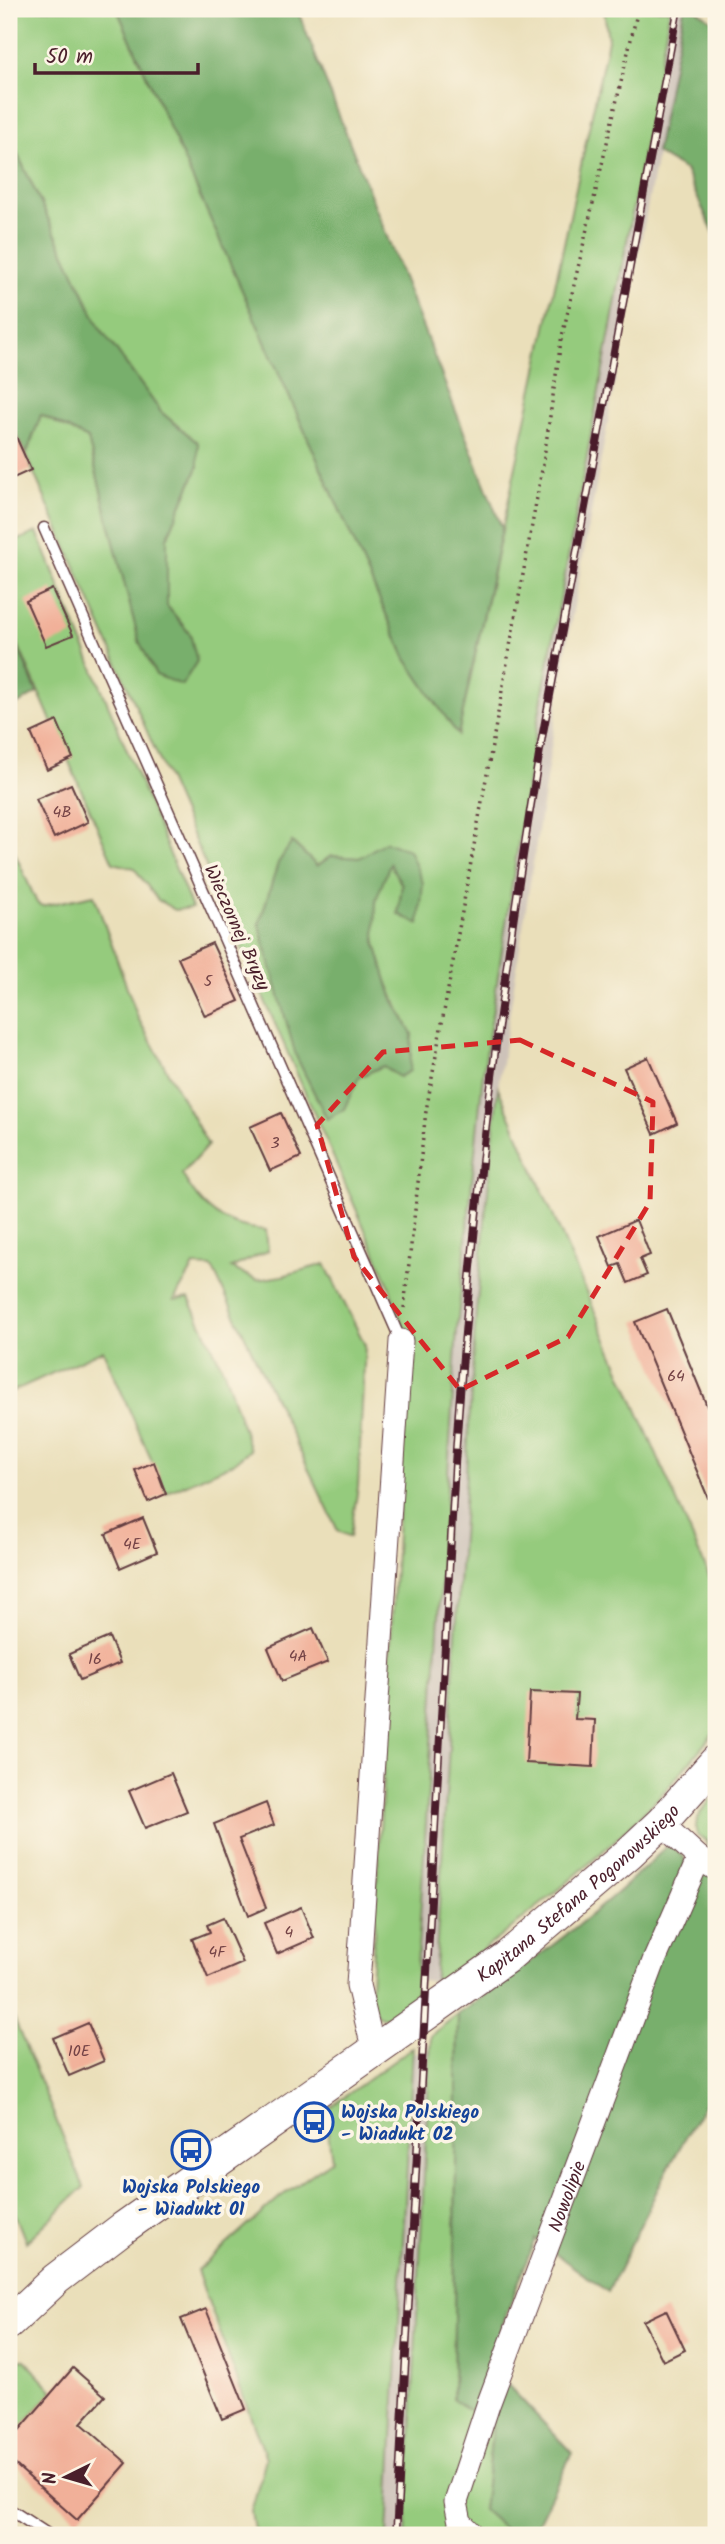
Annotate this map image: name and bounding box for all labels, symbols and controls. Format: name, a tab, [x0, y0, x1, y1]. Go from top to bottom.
scale bar	[35, 32, 198, 76]
text: 50 m	[46, 41, 93, 74]
house number: 4B	[52, 800, 72, 825]
street label: Wieczornej Bryzy	[195, 860, 278, 997]
house number: 5	[204, 969, 214, 994]
house number: 3	[270, 1131, 280, 1156]
house number: 64	[667, 1364, 685, 1389]
house number: 4E	[123, 1532, 142, 1557]
house number: 4A	[289, 1644, 308, 1669]
house number: 16	[88, 1647, 102, 1672]
street label: Kapitana Stefana Pogonowskiego	[471, 1798, 688, 1991]
house number: 4	[285, 1920, 294, 1945]
house number: 4F	[208, 1940, 227, 1965]
house number: 10E	[68, 2039, 91, 2064]
place label: Wojska Polskiego - Wiadukt 02	[341, 2098, 480, 2150]
bus stop icon: Wojska Polskiego - Wiadukt 02	[293, 2101, 335, 2143]
bus stop icon: Wojska Polskiego - Wiadukt 01	[170, 2129, 212, 2171]
street label: Nowolipie	[541, 2156, 595, 2237]
place label: Wojska Polskiego - Wiadukt 01	[122, 2173, 260, 2225]
north arrow	[32, 2442, 102, 2512]
text: N	[36, 2471, 67, 2486]

